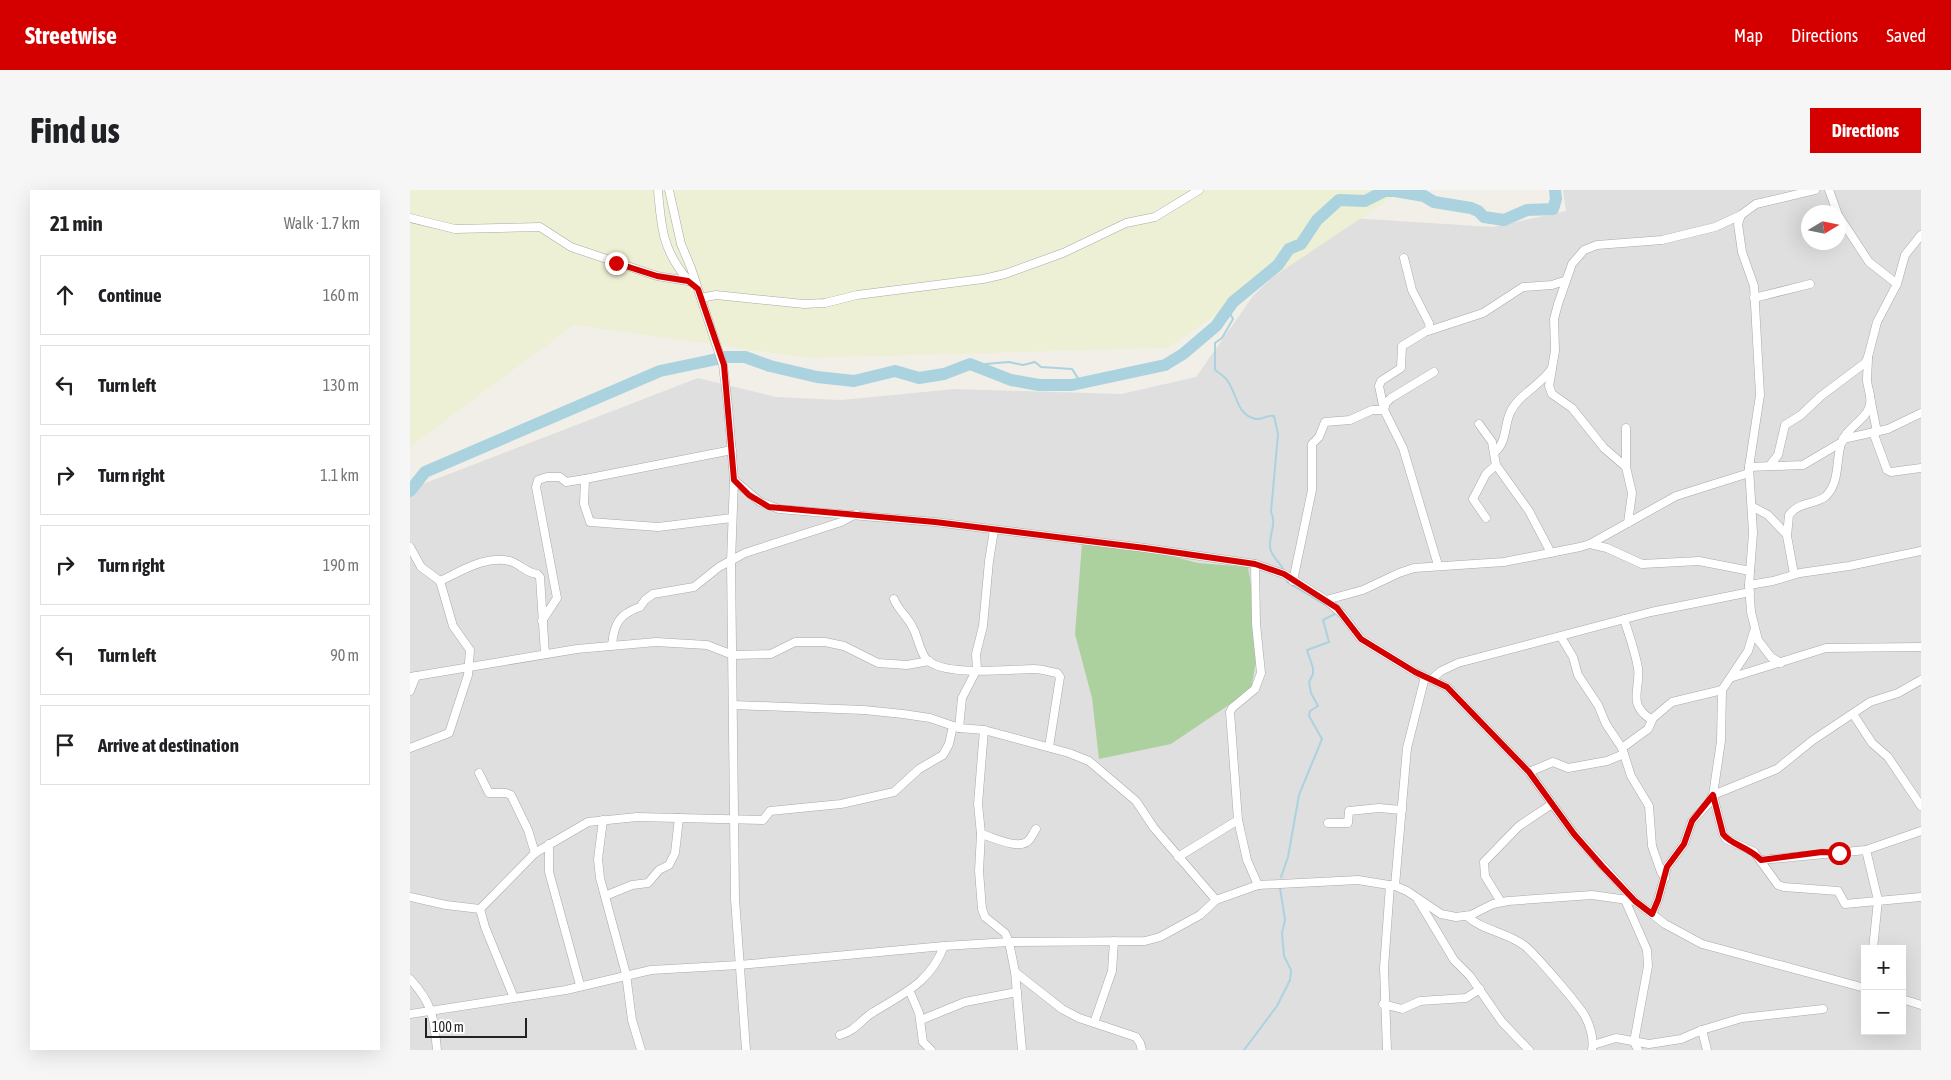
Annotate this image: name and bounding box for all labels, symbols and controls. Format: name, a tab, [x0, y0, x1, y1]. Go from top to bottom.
text: Streetwise	[25, 22, 117, 49]
text: Map	[1734, 25, 1763, 46]
text: Directions	[1791, 25, 1858, 46]
text: Saved	[1886, 25, 1926, 46]
button: Directions	[1810, 108, 1921, 153]
text: Find us	[30, 110, 120, 150]
north arrow	[1801, 205, 1846, 250]
text: 21 min	[50, 211, 103, 235]
text: Walk · 1.7 km	[284, 214, 360, 232]
route end	[605, 252, 628, 275]
icon: ahead	[51, 281, 79, 309]
text: Continue	[98, 284, 162, 306]
text: 160 m	[323, 286, 359, 304]
icon: left	[51, 371, 79, 399]
text: Turn left	[98, 374, 156, 396]
text: 130 m	[323, 376, 359, 394]
icon: right	[51, 461, 79, 489]
text: Turn right	[98, 464, 165, 486]
text: 1.1 km	[320, 466, 359, 484]
icon: right	[51, 551, 79, 579]
text: Turn right	[98, 554, 165, 576]
text: 190 m	[323, 556, 359, 574]
icon: left	[51, 641, 79, 669]
text: Turn left	[98, 644, 156, 666]
text: 90 m	[330, 646, 359, 664]
icon: arrive	[51, 731, 79, 759]
text: Arrive at destination	[98, 734, 239, 756]
route start	[1828, 842, 1851, 865]
map controls	[1861, 945, 1906, 1035]
button: +	[1861, 945, 1906, 990]
button: −	[1861, 990, 1906, 1035]
scale bar	[425, 1015, 528, 1038]
text: 100 m	[432, 1019, 464, 1035]

